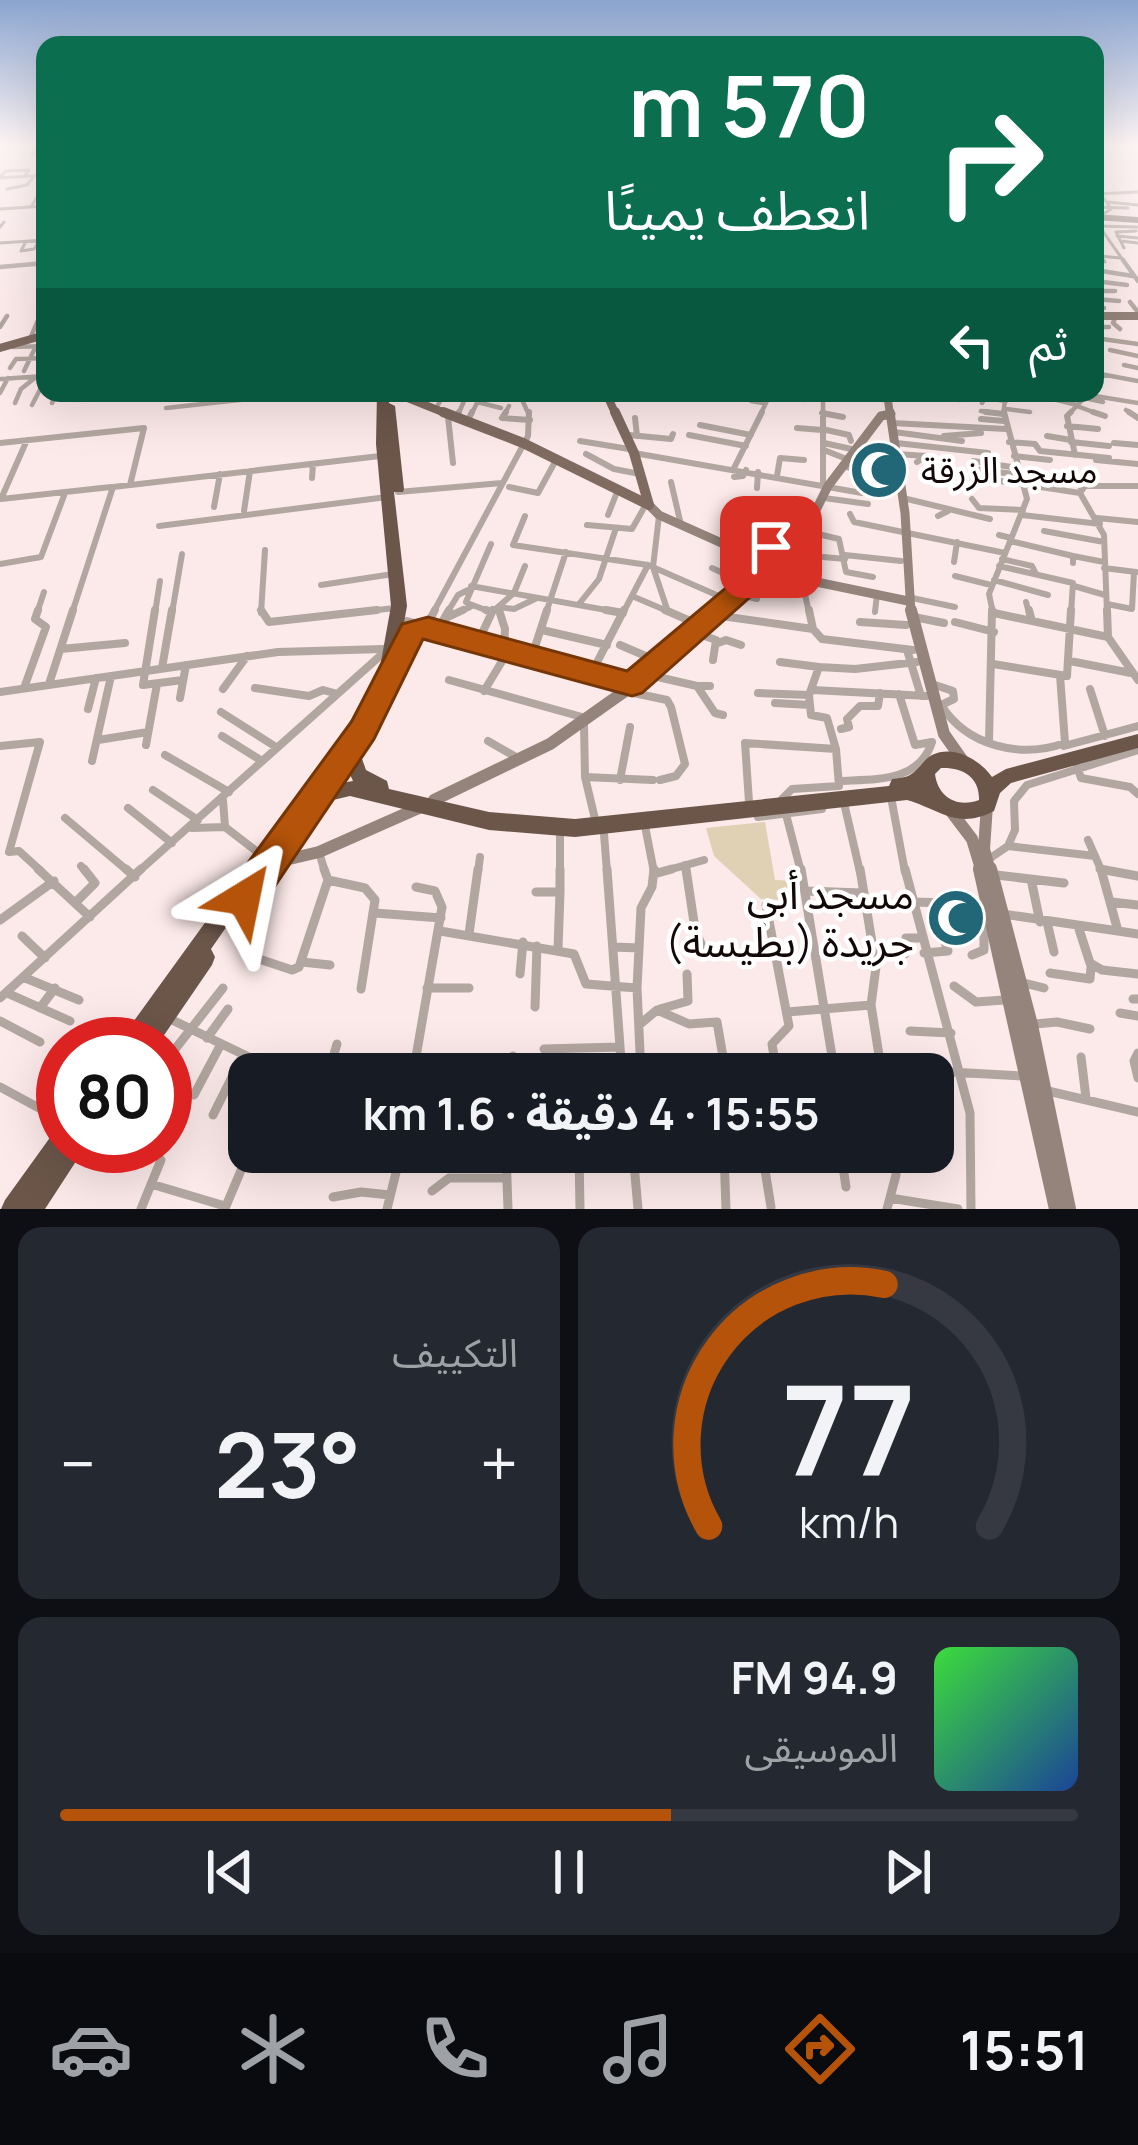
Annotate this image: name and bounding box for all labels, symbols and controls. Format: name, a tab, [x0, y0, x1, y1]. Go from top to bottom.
text: 570 m	[628, 47, 870, 162]
icon: right	[912, 84, 1068, 240]
text: انعطف يمينًا	[604, 172, 870, 246]
icon: left	[939, 312, 1005, 378]
text: ثم	[1029, 312, 1068, 374]
mosque icon: مسجد الزرقة	[848, 439, 910, 501]
place label: مسجد الزرقة	[921, 445, 1098, 494]
pin	[720, 496, 822, 598]
icon: arrive	[738, 514, 804, 580]
position arrow	[181, 835, 307, 961]
place label: مسجد أبي جريدة (بطيسة)	[665, 864, 914, 970]
mosque icon: مسجد أبي جريدة (بطيسة)	[925, 887, 987, 949]
speed limit sign: 80	[36, 1017, 192, 1173]
text: 15:55 · 4 دقيقة · 1.6 km	[362, 1082, 820, 1144]
text: التكييف	[392, 1325, 518, 1379]
text: 77	[782, 1342, 916, 1512]
text: 23°	[215, 1402, 361, 1525]
text: −	[60, 1418, 96, 1508]
text: +	[480, 1418, 518, 1508]
text: km/h	[799, 1492, 899, 1551]
text: 94.9 FM	[731, 1646, 898, 1708]
text: الموسيقى	[744, 1720, 898, 1774]
icon: previous	[197, 1839, 263, 1905]
icon: pause	[536, 1839, 602, 1905]
icon: next	[875, 1839, 941, 1905]
icon: car	[49, 2007, 133, 2091]
icon: climate	[231, 2007, 315, 2091]
icon: phone	[413, 2007, 497, 2091]
icon: music	[596, 2007, 680, 2091]
icon: directions	[778, 2007, 862, 2091]
text: 15:51	[960, 2012, 1089, 2086]

